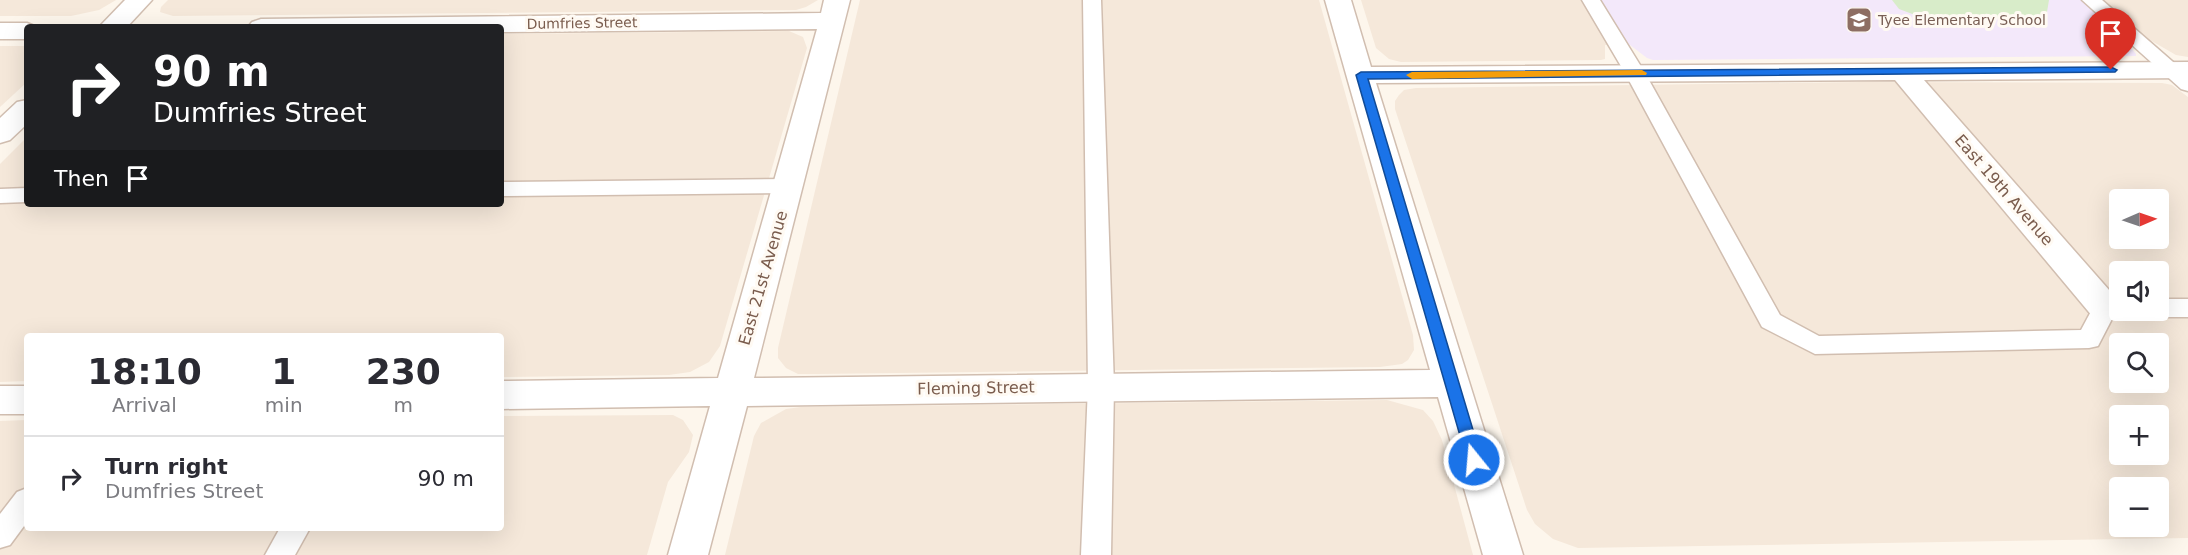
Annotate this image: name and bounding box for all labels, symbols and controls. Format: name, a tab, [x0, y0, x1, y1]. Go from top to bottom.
school or university icon: Tyee Elementary School	[1844, 5, 1874, 35]
pin	[2085, 8, 2136, 70]
place label: Tyee Elementary School	[1877, 12, 2046, 28]
street label: Dumfries Street	[526, 14, 638, 32]
icon: arrive	[2094, 17, 2127, 50]
text: 90 m	[153, 47, 270, 96]
icon: right	[54, 48, 132, 126]
text: Dumfries Street	[153, 97, 367, 128]
street label: East 19th Avenue	[1951, 131, 2057, 249]
icon: arrive	[121, 162, 154, 195]
text: Then	[54, 166, 109, 191]
north arrow	[2109, 189, 2169, 249]
map controls	[2109, 189, 2169, 537]
street label: East 21st Avenue	[735, 209, 791, 347]
button: sound	[2109, 261, 2169, 321]
button: search	[2109, 333, 2169, 393]
text: 18:10	[87, 351, 202, 392]
text: 1	[271, 351, 296, 392]
text: 230	[366, 351, 441, 392]
street label: Fleming Street	[917, 377, 1035, 399]
text: Arrival	[112, 393, 177, 417]
text: min	[265, 393, 303, 417]
text: m	[394, 393, 413, 417]
button: +	[2109, 405, 2169, 465]
position arrow	[1442, 428, 1506, 492]
text: Turn right	[105, 454, 228, 479]
icon: right	[54, 462, 87, 495]
text: 90 m	[418, 466, 474, 491]
button: −	[2109, 477, 2169, 537]
text: Dumfries Street	[105, 479, 263, 503]

